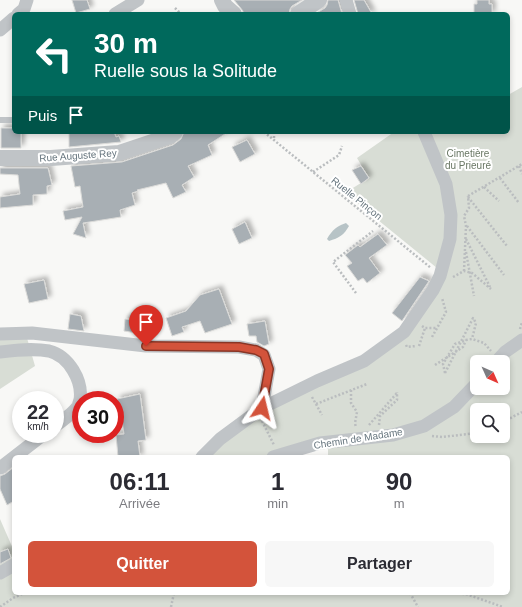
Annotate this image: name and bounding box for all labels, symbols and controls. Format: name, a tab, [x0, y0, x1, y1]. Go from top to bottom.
icon: left	[28, 28, 80, 80]
text: 30 m	[94, 28, 158, 59]
text: Ruelle sous la Solitude	[94, 61, 277, 81]
icon: arrive	[65, 104, 87, 126]
text: Puis	[28, 107, 57, 124]
street label: Rue Auguste Rey	[39, 147, 117, 164]
park label: Cimetière du Prieuré	[445, 148, 492, 171]
street label: Ruelle Pinçon	[329, 175, 384, 222]
pin	[129, 305, 163, 346]
icon: arrive	[135, 311, 157, 333]
north arrow	[470, 355, 510, 395]
map controls	[470, 355, 510, 443]
position arrow	[241, 387, 283, 429]
speed limit sign: 30	[72, 391, 124, 443]
text: 22	[27, 401, 49, 423]
button: search	[470, 403, 510, 443]
text: km/h	[27, 421, 49, 432]
street label: Chemin de Madame	[313, 426, 404, 451]
text: 06:11	[110, 468, 170, 495]
text: 1	[271, 468, 284, 495]
text: 90	[386, 468, 412, 495]
text: Arrivée	[119, 496, 160, 511]
text: min	[267, 496, 288, 511]
text: m	[394, 496, 404, 511]
button: Quitter	[28, 541, 257, 587]
button: Partager	[265, 541, 494, 587]

